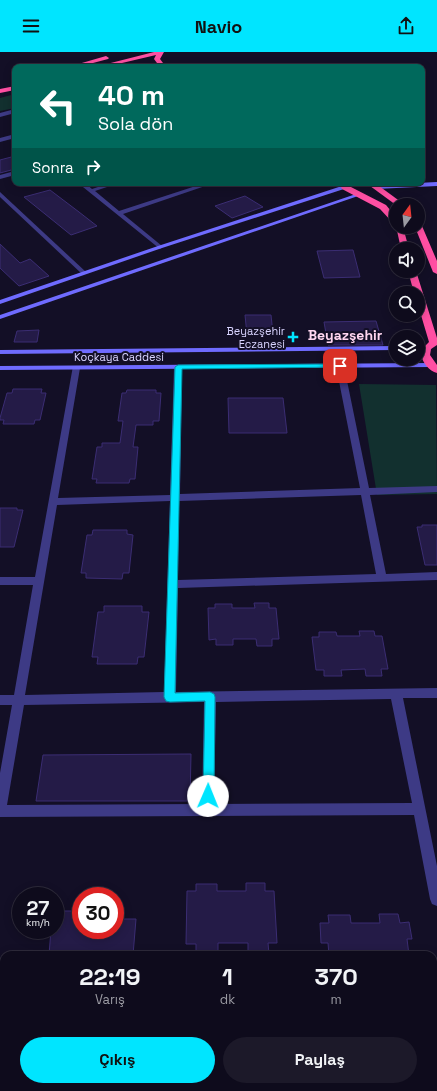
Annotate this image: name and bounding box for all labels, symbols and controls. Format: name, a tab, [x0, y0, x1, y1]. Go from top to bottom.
icon: menu	[20, 15, 42, 37]
text: Navio	[195, 15, 242, 38]
icon: share	[395, 15, 417, 37]
text: 40 m	[98, 77, 165, 113]
icon: left	[32, 80, 84, 132]
text: Sola dön	[98, 112, 173, 135]
icon: right	[82, 156, 104, 178]
text: Sonra	[32, 158, 74, 177]
north arrow	[389, 198, 425, 234]
map controls	[389, 198, 425, 366]
button: sound	[389, 242, 425, 278]
button: search	[389, 286, 425, 322]
place label: Beyazşehir Eczanesi	[227, 324, 285, 351]
district label: Beyazşehir	[308, 326, 383, 344]
button: layers	[389, 330, 425, 366]
marker: Beyazşehir Eczanesi	[288, 332, 298, 342]
pin	[323, 349, 357, 383]
street label: Koçkaya Caddesi	[74, 350, 164, 364]
icon: arrive	[329, 355, 351, 377]
position arrow	[187, 775, 229, 817]
speed limit sign: 30	[72, 887, 124, 939]
text: 27	[27, 895, 49, 921]
text: km/h	[26, 916, 50, 929]
text: 22:19	[79, 961, 141, 992]
text: 1	[222, 961, 233, 992]
text: 370	[314, 961, 358, 992]
text: Varış	[95, 991, 125, 1008]
text: dk	[220, 991, 235, 1008]
text: m	[330, 991, 342, 1008]
button: Çıkış	[20, 1037, 215, 1083]
button: Paylaş	[223, 1037, 417, 1083]

